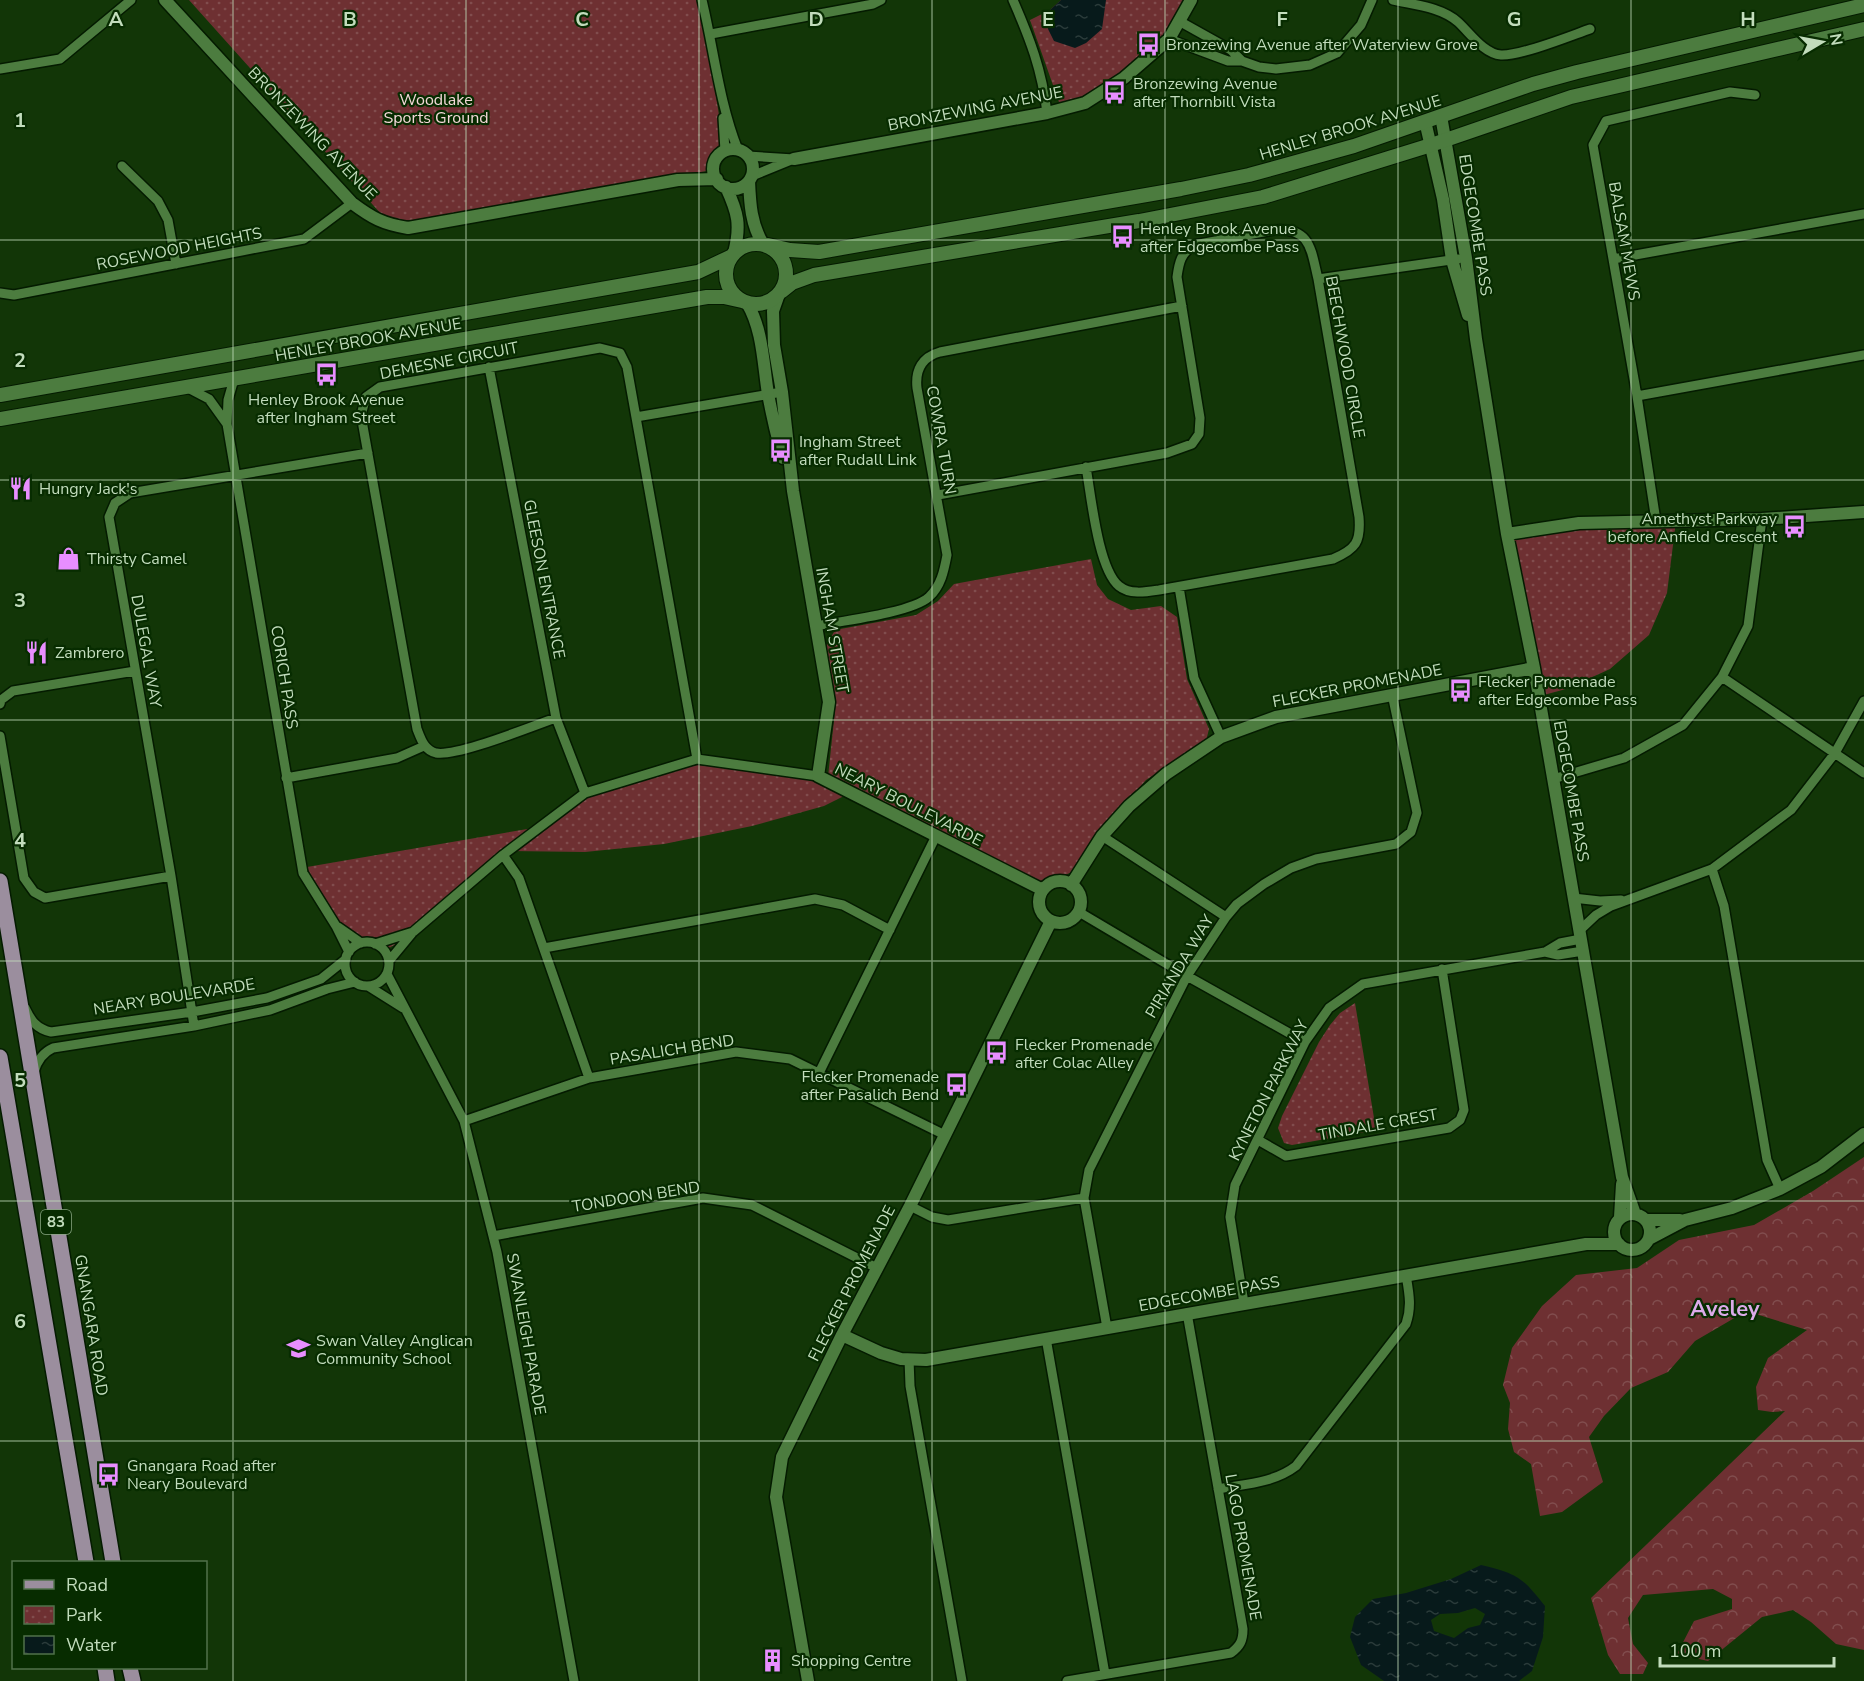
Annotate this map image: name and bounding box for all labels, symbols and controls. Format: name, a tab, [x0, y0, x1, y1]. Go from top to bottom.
text: A	[109, 6, 124, 33]
text: B	[343, 6, 357, 33]
text: C	[575, 6, 589, 33]
text: D	[808, 6, 824, 33]
text: E	[1042, 6, 1054, 33]
text: F	[1276, 6, 1288, 33]
text: G	[1507, 6, 1521, 33]
text: H	[1740, 6, 1756, 33]
north arrow	[1792, 12, 1852, 72]
bus stop icon: Bronzewing Avenue after Waterview Grove	[1135, 31, 1161, 57]
text: N	[1824, 32, 1848, 47]
place label: Bronzewing Avenue after Waterview Grove	[1166, 34, 1478, 56]
street label: BRONZEWING AVENUE	[243, 62, 382, 205]
place label: Bronzewing Avenue after Thornbill Vista	[1133, 73, 1277, 113]
bus stop icon: Bronzewing Avenue after Thornbill Vista	[1102, 79, 1128, 105]
street label: BRONZEWING AVENUE	[886, 81, 1064, 137]
park label: Woodlake Sports Ground	[383, 89, 489, 129]
street label: HENLEY BROOK AVENUE	[1257, 90, 1444, 166]
text: 1	[14, 107, 26, 134]
street label: EDGECOMBE PASS	[1453, 153, 1497, 298]
street label: BALSAM MEWS	[1603, 180, 1645, 302]
place label: Henley Brook Avenue after Edgecombe Pass	[1140, 218, 1299, 258]
street label: ROSEWOOD HEIGHTS	[94, 222, 264, 276]
bus stop icon: Henley Brook Avenue after Edgecombe Pass	[1109, 224, 1135, 250]
street label: BEECHWOOD CIRCLE	[1320, 274, 1370, 440]
street label: HENLEY BROOK AVENUE	[273, 313, 463, 367]
street label: DEMESNE CIRCUIT	[378, 337, 521, 385]
text: 2	[14, 347, 26, 374]
bus stop icon: Henley Brook Avenue after Ingham Street	[313, 361, 339, 387]
street label: COWRA TURN	[921, 384, 961, 496]
place label: Henley Brook Avenue after Ingham Street	[248, 389, 404, 429]
place label: Ingham Street after Rudall Link	[799, 431, 918, 471]
bus stop icon: Ingham Street after Rudall Link	[768, 437, 794, 463]
restaurant icon: Hungry Jack's	[8, 475, 34, 501]
place label: Hungry Jack's	[39, 478, 137, 500]
street label: GLEESON ENTRANCE	[518, 498, 570, 661]
place label: Amethyst Parkway before Anfield Crescent	[1608, 508, 1778, 548]
bus stop icon: Amethyst Parkway before Anfield Crescent	[1782, 514, 1808, 540]
shop icon: Thirsty Camel	[56, 545, 82, 571]
place label: Thirsty Camel	[87, 548, 187, 570]
street label: INGHAM STREET	[810, 566, 854, 695]
text: 3	[14, 587, 26, 614]
street label: DULEGAL WAY	[125, 593, 167, 710]
street label: CORICH PASS	[265, 624, 303, 731]
restaurant icon: Zambrero	[24, 639, 50, 665]
place label: Zambrero	[55, 642, 125, 664]
street label: FLECKER PROMENADE	[1270, 659, 1444, 713]
place label: Flecker Promenade after Edgecombe Pass	[1478, 671, 1637, 711]
bus stop icon: Flecker Promenade after Edgecombe Pass	[1447, 677, 1473, 703]
street label: EDGECOMBE PASS	[1548, 719, 1594, 864]
street label: NEARY BOULEVARDE	[831, 758, 986, 852]
text: 4	[14, 827, 26, 854]
street label: PIRIANDA WAY	[1140, 910, 1220, 1022]
street label: NEARY BOULEVARDE	[92, 973, 256, 1021]
street label: KYNETON PARKWAY	[1224, 1016, 1314, 1165]
street label: PASALICH BEND	[608, 1029, 736, 1071]
place label: Flecker Promenade after Colac Alley	[1015, 1034, 1153, 1074]
bus stop icon: Flecker Promenade after Colac Alley	[984, 1040, 1010, 1066]
place label: Flecker Promenade after Pasalich Bend	[801, 1066, 939, 1106]
text: 5	[14, 1067, 26, 1094]
bus stop icon: Flecker Promenade after Pasalich Bend	[944, 1072, 970, 1098]
street label: TINDALE CREST	[1317, 1104, 1440, 1146]
street label: TONDOON BEND	[571, 1176, 702, 1218]
street label: FLECKER PROMENADE	[803, 1202, 901, 1365]
road number: 83	[41, 1210, 71, 1234]
street label: SWANLEIGH PARADE	[501, 1252, 551, 1417]
street label: GNANGARA ROAD	[69, 1253, 113, 1397]
street label: EDGECOMBE PASS	[1137, 1271, 1282, 1317]
district label: Aveley	[1690, 1294, 1760, 1324]
text: 6	[14, 1308, 26, 1335]
place label: Swan Valley Anglican Community School	[316, 1330, 473, 1370]
school or university icon: Swan Valley Anglican Community School	[285, 1336, 311, 1362]
place label: Gnangara Road after Neary Boulevard	[127, 1455, 276, 1495]
bus stop icon: Gnangara Road after Neary Boulevard	[96, 1461, 122, 1487]
street label: LAGO PROMENADE	[1219, 1472, 1267, 1622]
legend	[12, 1561, 207, 1669]
text: Road	[66, 1573, 108, 1597]
text: Park	[66, 1603, 103, 1627]
scale bar	[1660, 1630, 1834, 1668]
text: Water	[66, 1633, 117, 1657]
text: 100 m	[1669, 1639, 1721, 1663]
building icon: Shopping Centre	[760, 1647, 786, 1673]
place label: Shopping Centre	[791, 1650, 911, 1672]

